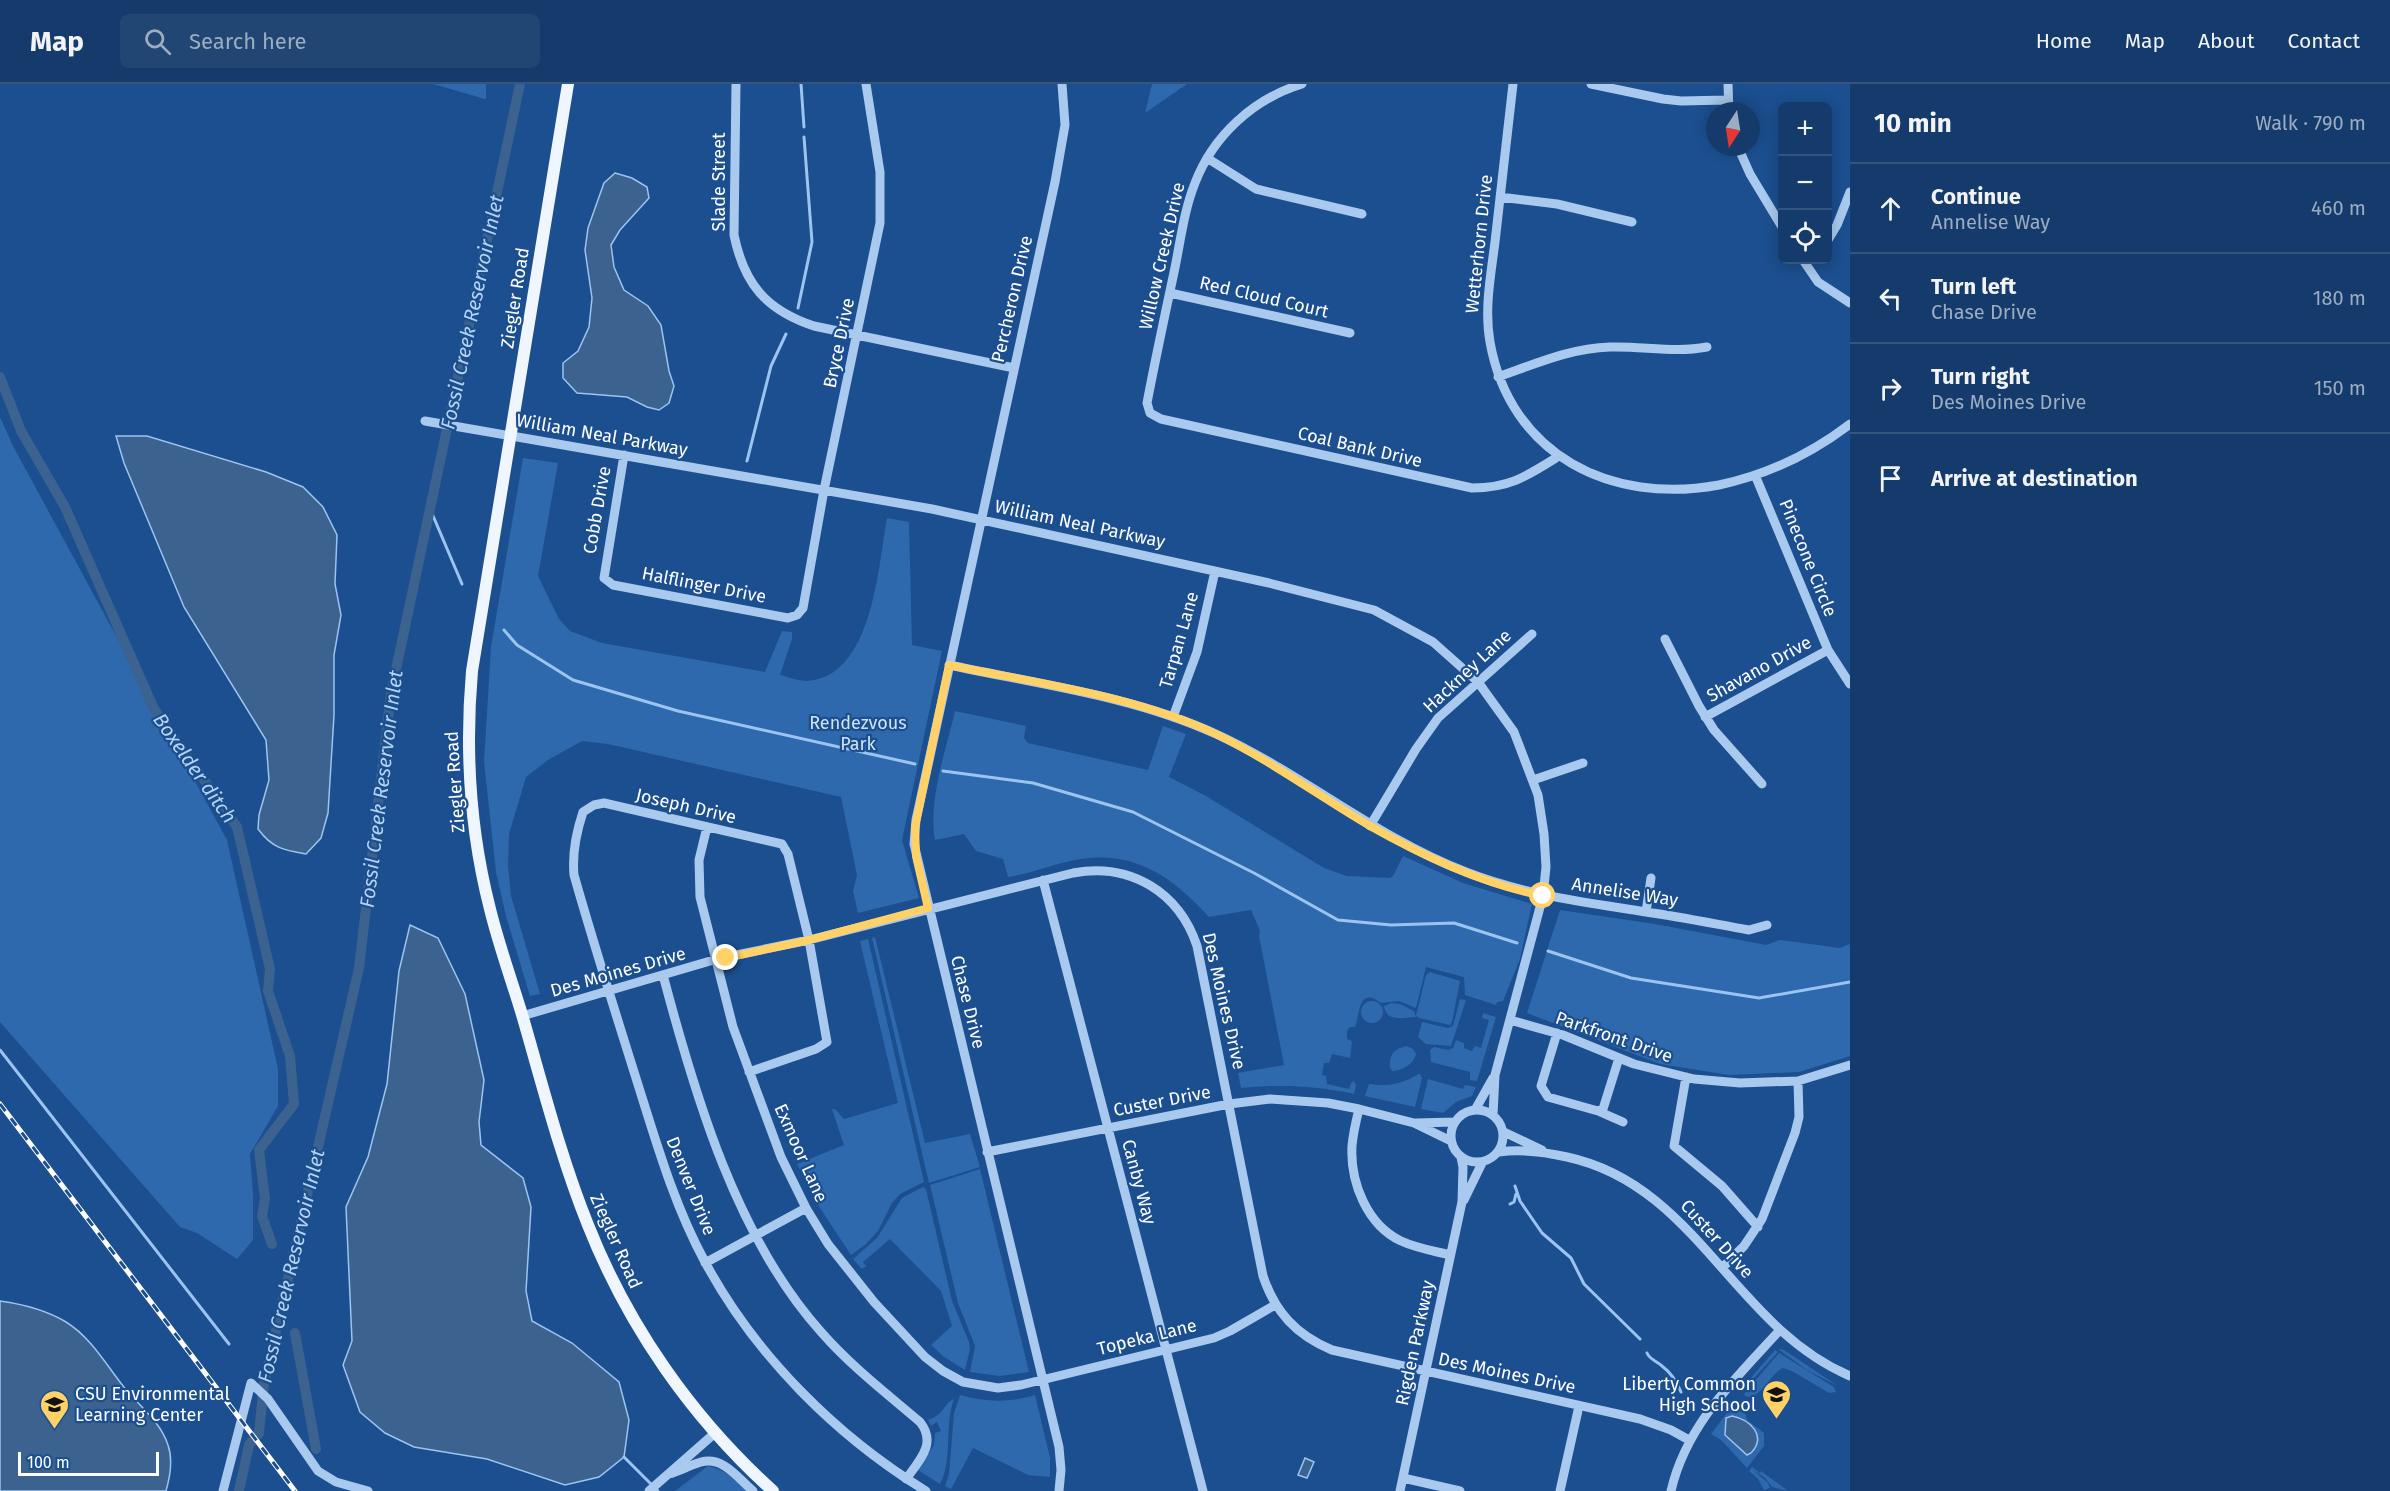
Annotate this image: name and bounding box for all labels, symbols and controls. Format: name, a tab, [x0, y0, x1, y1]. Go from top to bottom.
search box	[120, 14, 540, 68]
text: Map	[30, 25, 84, 58]
icon: search	[141, 25, 174, 58]
text: Search here	[189, 28, 307, 55]
text: Home	[2036, 28, 2092, 54]
text: Map	[2125, 28, 2165, 54]
text: About	[2198, 28, 2255, 54]
text: Contact	[2288, 28, 2360, 54]
north arrow	[1706, 102, 1760, 156]
map controls	[1778, 102, 1832, 264]
button: +	[1778, 102, 1832, 156]
text: 10 min	[1874, 108, 1952, 139]
text: Walk · 790 m	[2255, 111, 2366, 135]
street label: Slade Street	[708, 132, 730, 231]
button: −	[1778, 156, 1832, 210]
street label: Wetterhorn Drive	[1461, 173, 1497, 315]
street label: Willow Creek Drive	[1134, 180, 1190, 332]
text: Continue	[1931, 183, 2021, 210]
water label: Fossil Creek Reservoir Inlet	[435, 192, 509, 431]
icon: ahead	[1874, 192, 1907, 225]
text: 460 m	[2311, 196, 2366, 220]
button: locate	[1778, 210, 1832, 264]
text: Annelise Way	[1931, 210, 2050, 234]
street label: Percheron Drive	[987, 233, 1037, 365]
street label: Ziegler Road	[496, 246, 534, 350]
street label: Red Cloud Court	[1197, 271, 1331, 323]
text: Turn left	[1931, 273, 2016, 300]
icon: left	[1874, 282, 1907, 315]
text: 180 m	[2313, 286, 2366, 310]
street label: Bryce Drive	[819, 296, 859, 390]
text: Chase Drive	[1931, 300, 2037, 324]
text: Turn right	[1931, 363, 2030, 390]
icon: right	[1874, 372, 1907, 405]
text: 150 m	[2314, 376, 2366, 400]
text: Des Moines Drive	[1931, 390, 2086, 414]
street label: William Neal Parkway	[515, 409, 690, 461]
street label: Coal Bank Drive	[1296, 422, 1424, 472]
icon: arrive	[1874, 462, 1907, 495]
street label: Cobb Drive	[578, 464, 616, 556]
text: Arrive at destination	[1931, 465, 2138, 492]
street label: William Neal Parkway	[993, 495, 1167, 553]
street label: Pinecone Circle	[1774, 496, 1842, 620]
street label: Halflinger Drive	[640, 562, 768, 608]
street label: Tarpan Lane	[1155, 589, 1203, 691]
street label: Hackney Lane	[1418, 625, 1516, 717]
street label: Shavano Drive	[1703, 631, 1815, 707]
water label: Fossil Creek Reservoir Inlet	[355, 668, 408, 909]
water label: Boxelder ditch	[148, 708, 242, 828]
park label: Rendezvous Park	[809, 712, 907, 755]
street label: Ziegler Road	[440, 730, 470, 834]
street label: Joseph Drive	[634, 784, 738, 828]
street label: Annelise Way	[1570, 873, 1680, 911]
route start	[1529, 882, 1555, 908]
street label: Des Moines Drive	[1198, 930, 1250, 1072]
street label: Des Moines Drive	[548, 942, 688, 1002]
route end	[712, 944, 738, 970]
street label: Chase Drive	[946, 953, 990, 1051]
street label: Parkfront Drive	[1553, 1007, 1675, 1067]
street label: Custer Drive	[1111, 1081, 1213, 1121]
street label: Exmoor Lane	[770, 1100, 832, 1206]
street label: Denver Drive	[661, 1133, 721, 1239]
street label: Canby Way	[1117, 1137, 1161, 1227]
water label: Fossil Creek Reservoir Inlet	[252, 1146, 330, 1385]
street label: Ziegler Road	[585, 1190, 647, 1292]
street label: Custer Drive	[1676, 1195, 1758, 1283]
street label: Rigden Parkway	[1391, 1278, 1439, 1408]
street label: Topeka Lane	[1095, 1314, 1199, 1360]
street label: Des Moines Drive	[1436, 1348, 1578, 1398]
place label: Liberty Common High School	[1622, 1373, 1756, 1416]
school or university icon: Liberty Common High School	[1761, 1378, 1793, 1420]
place label: CSU Environmental Learning Center	[75, 1383, 230, 1426]
school or university icon: CSU Environmental Learning Center	[38, 1388, 70, 1430]
scale bar	[18, 1449, 159, 1476]
text: 100 m	[27, 1453, 70, 1472]

